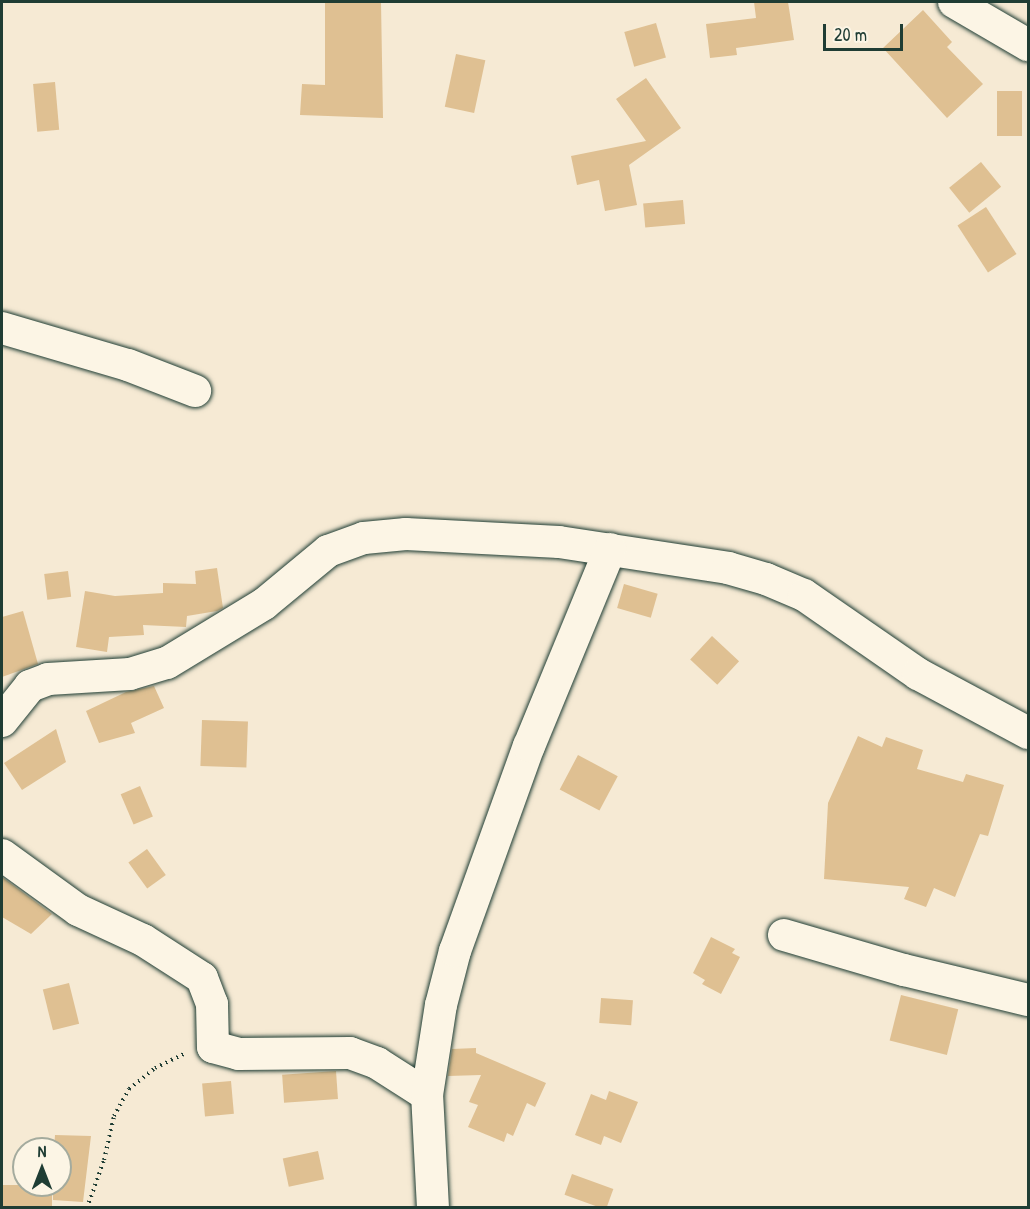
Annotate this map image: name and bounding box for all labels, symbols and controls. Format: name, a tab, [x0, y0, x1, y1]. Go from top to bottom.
scale bar	[826, 12, 906, 50]
text: 20 m	[834, 22, 867, 47]
north arrow	[12, 1137, 72, 1197]
text: N	[38, 1140, 46, 1162]

